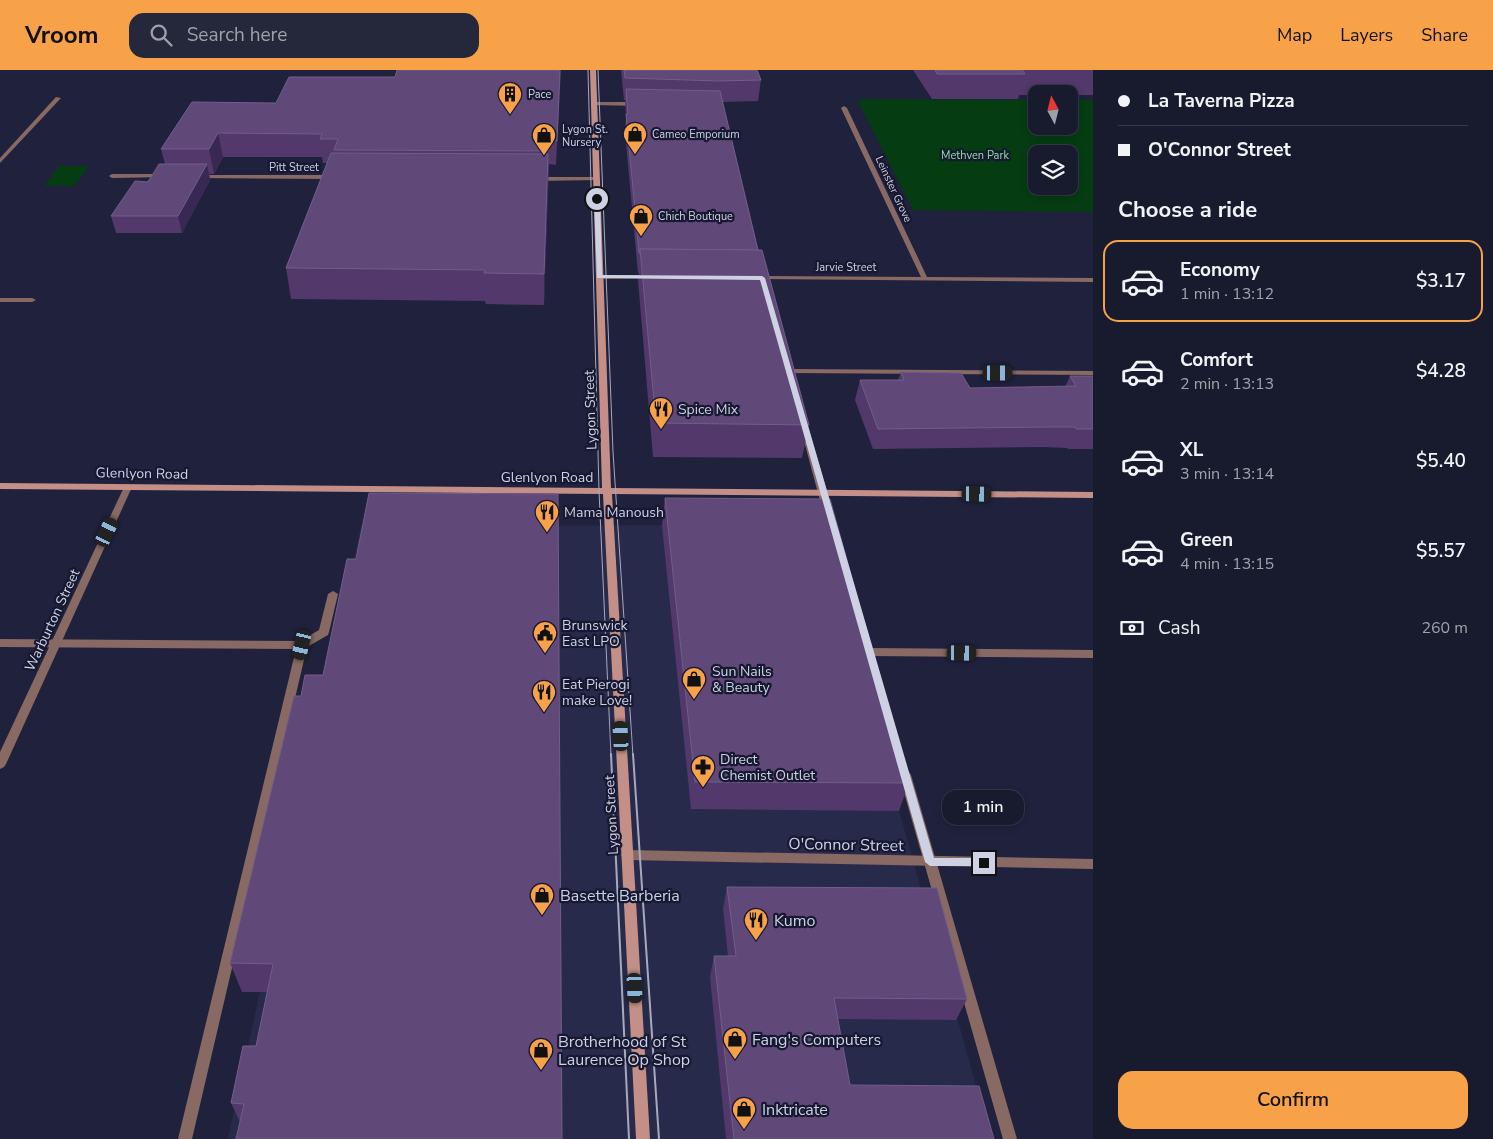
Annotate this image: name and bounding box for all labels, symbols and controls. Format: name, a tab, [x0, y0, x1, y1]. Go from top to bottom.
search box	[129, 13, 479, 58]
text: Vroom	[25, 19, 99, 51]
icon: search	[147, 21, 175, 49]
text: Search here	[187, 22, 287, 48]
text: Map	[1277, 23, 1312, 47]
text: Layers	[1340, 23, 1393, 47]
text: Share	[1421, 23, 1468, 47]
building icon: Pace	[497, 81, 523, 115]
north arrow	[1028, 85, 1078, 135]
map controls	[1028, 85, 1078, 195]
place label: Pace	[528, 87, 552, 102]
text: La Taverna Pizza	[1148, 88, 1295, 114]
shop icon: Cameo Emporium	[622, 121, 648, 155]
shop icon: Lygon St. Nursery	[531, 122, 557, 156]
place label: Lygon St. Nursery	[562, 122, 608, 150]
place label: Cameo Emporium	[652, 127, 740, 142]
text: O'Connor Street	[1148, 137, 1291, 163]
button: layers	[1028, 145, 1078, 195]
park label: Methven Park	[941, 148, 1009, 163]
street label: Leinster Grove	[872, 154, 916, 225]
street label: Pitt Street	[269, 160, 319, 175]
route start	[586, 188, 608, 210]
text: Choose a ride	[1118, 195, 1257, 225]
shop icon: Chich Boutique	[628, 203, 654, 237]
place label: Chich Boutique	[658, 209, 733, 224]
text: Economy	[1180, 257, 1260, 283]
icon: car	[1120, 259, 1165, 304]
street label: Jarvie Street	[815, 260, 876, 275]
text: $3.17	[1416, 268, 1466, 294]
text: 1 min · 13:12	[1180, 283, 1274, 305]
text: Comfort	[1180, 347, 1253, 373]
icon: car	[1120, 349, 1165, 394]
text: $4.28	[1416, 358, 1466, 384]
car	[983, 366, 1013, 381]
street label: Lygon Street	[580, 370, 601, 450]
text: 2 min · 13:13	[1180, 373, 1274, 395]
restaurant icon: Spice Mix	[648, 396, 674, 430]
place label: Spice Mix	[678, 400, 739, 419]
text: XL	[1180, 437, 1203, 463]
icon: car	[1120, 439, 1165, 484]
text: $5.40	[1416, 448, 1466, 474]
street label: Glenlyon Road	[96, 463, 188, 484]
text: 3 min · 13:14	[1180, 463, 1274, 485]
street label: Glenlyon Road	[501, 468, 593, 487]
car	[961, 486, 992, 502]
restaurant icon: Mama Manoush	[534, 499, 560, 533]
place label: Mama Manoush	[564, 503, 664, 522]
car	[93, 515, 120, 549]
text: Green	[1180, 527, 1233, 553]
icon: car	[1120, 529, 1165, 574]
text: $5.57	[1416, 538, 1466, 564]
text: 4 min · 13:15	[1180, 553, 1274, 575]
street label: Warburton Street	[20, 566, 85, 674]
icon: cash	[1118, 614, 1146, 642]
text: Cash	[1158, 615, 1200, 641]
place label: Brunswick East LPO	[562, 616, 628, 651]
text: 260 m	[1421, 617, 1468, 639]
public building icon: Brunswick East LPO	[532, 620, 558, 654]
car	[291, 629, 312, 661]
car	[946, 645, 977, 661]
place label: Sun Nails & Beauty	[712, 662, 772, 697]
shop icon: Sun Nails & Beauty	[681, 666, 707, 700]
place label: Eat Pierogi make Love!	[562, 675, 632, 710]
restaurant icon: Eat Pierogi make Love!	[531, 679, 557, 713]
car	[612, 721, 629, 751]
place label: Direct Chemist Outlet	[720, 750, 815, 785]
pharmacy icon: Direct Chemist Outlet	[690, 754, 716, 788]
street label: Lygon Street	[600, 775, 623, 855]
callout: 1 min	[943, 790, 1025, 826]
text: 1 min	[963, 796, 1003, 818]
street label: O'Connor Street	[788, 833, 904, 857]
route end	[973, 852, 995, 874]
shop icon: Basette Barberia	[529, 882, 555, 916]
place label: Basette Barberia	[560, 885, 680, 907]
restaurant icon: Kumo	[743, 907, 769, 941]
place label: Kumo	[774, 910, 816, 932]
car	[626, 973, 643, 1003]
shop icon: Fang's Computers	[722, 1026, 748, 1060]
place label: Fang's Computers	[752, 1029, 881, 1051]
place label: Brotherhood of St Laurence Op Shop	[558, 1031, 690, 1071]
shop icon: Brotherhood of St Laurence Op Shop	[528, 1037, 554, 1071]
button: Confirm	[1118, 1071, 1468, 1129]
shop icon: Inktricate	[731, 1096, 757, 1130]
place label: Inktricate	[762, 1099, 828, 1121]

